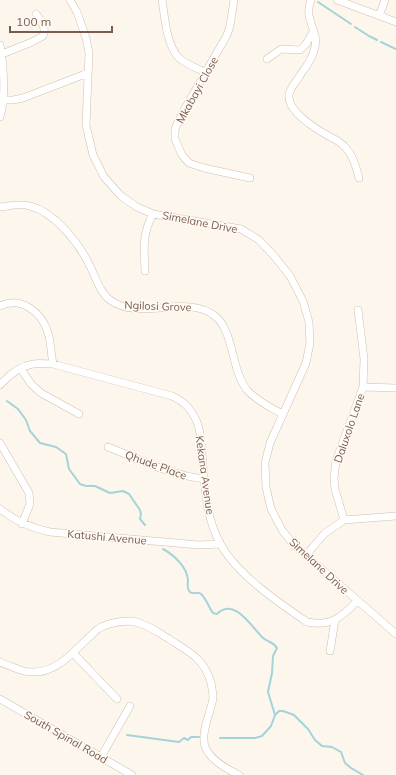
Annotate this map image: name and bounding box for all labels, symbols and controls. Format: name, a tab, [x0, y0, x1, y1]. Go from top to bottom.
scale bar	[10, 8, 112, 34]
text: 100 m	[16, 14, 51, 29]
street label: Mkabayi Close	[173, 54, 221, 126]
street label: Simelane Drive	[161, 208, 239, 236]
street label: Ngilosi Grove	[124, 298, 192, 314]
street label: Daluxolo Lane	[331, 391, 367, 465]
street label: Kekana Avenue	[193, 435, 217, 515]
street label: Qhude Place	[123, 447, 189, 483]
street label: Katushi Avenue	[67, 527, 147, 547]
street label: Simelane Drive	[286, 535, 352, 597]
street label: South Spinal Road	[22, 707, 110, 767]

